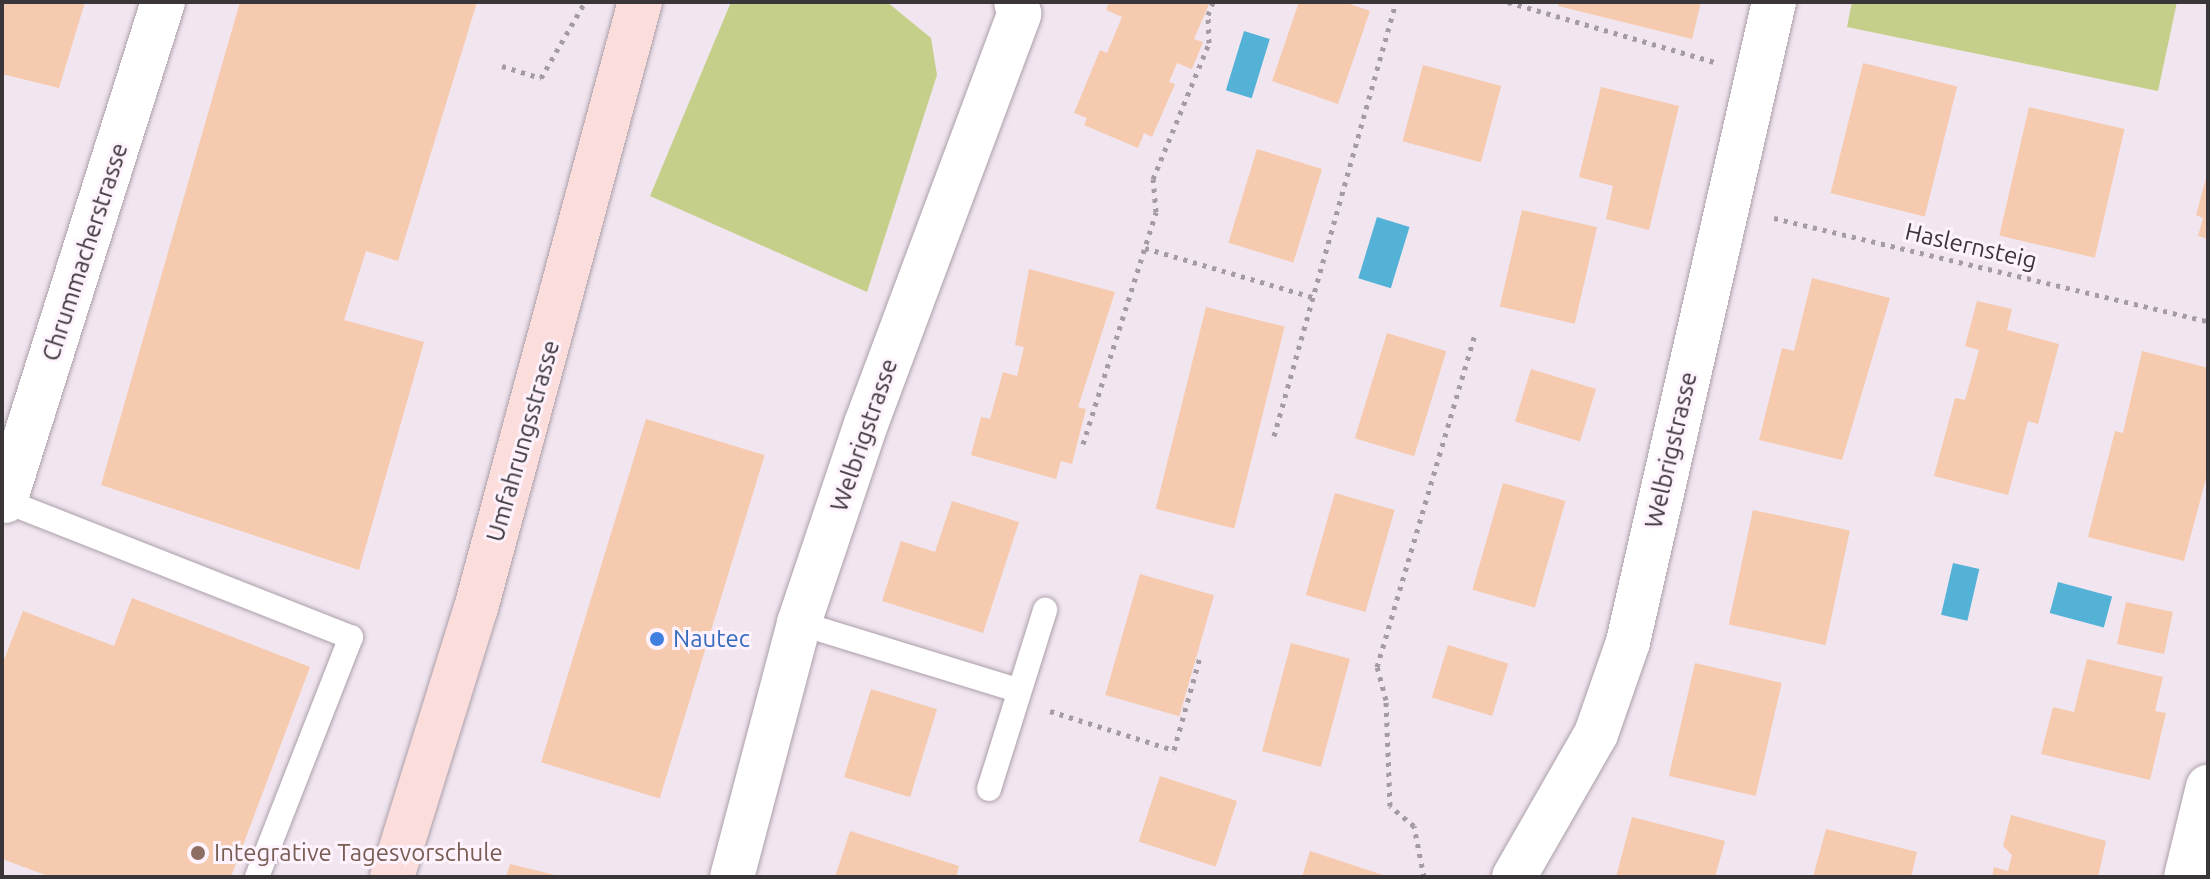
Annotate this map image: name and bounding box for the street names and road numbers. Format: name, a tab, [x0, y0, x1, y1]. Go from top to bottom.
street label: Chrummacherstrasse	[36, 139, 134, 365]
street label: Haslernsteig	[1902, 217, 2040, 275]
street label: Umfahrungsstrasse	[480, 337, 566, 545]
street label: Welbrigstrasse	[824, 355, 904, 515]
street label: Welbrigstrasse	[1639, 369, 1703, 531]

